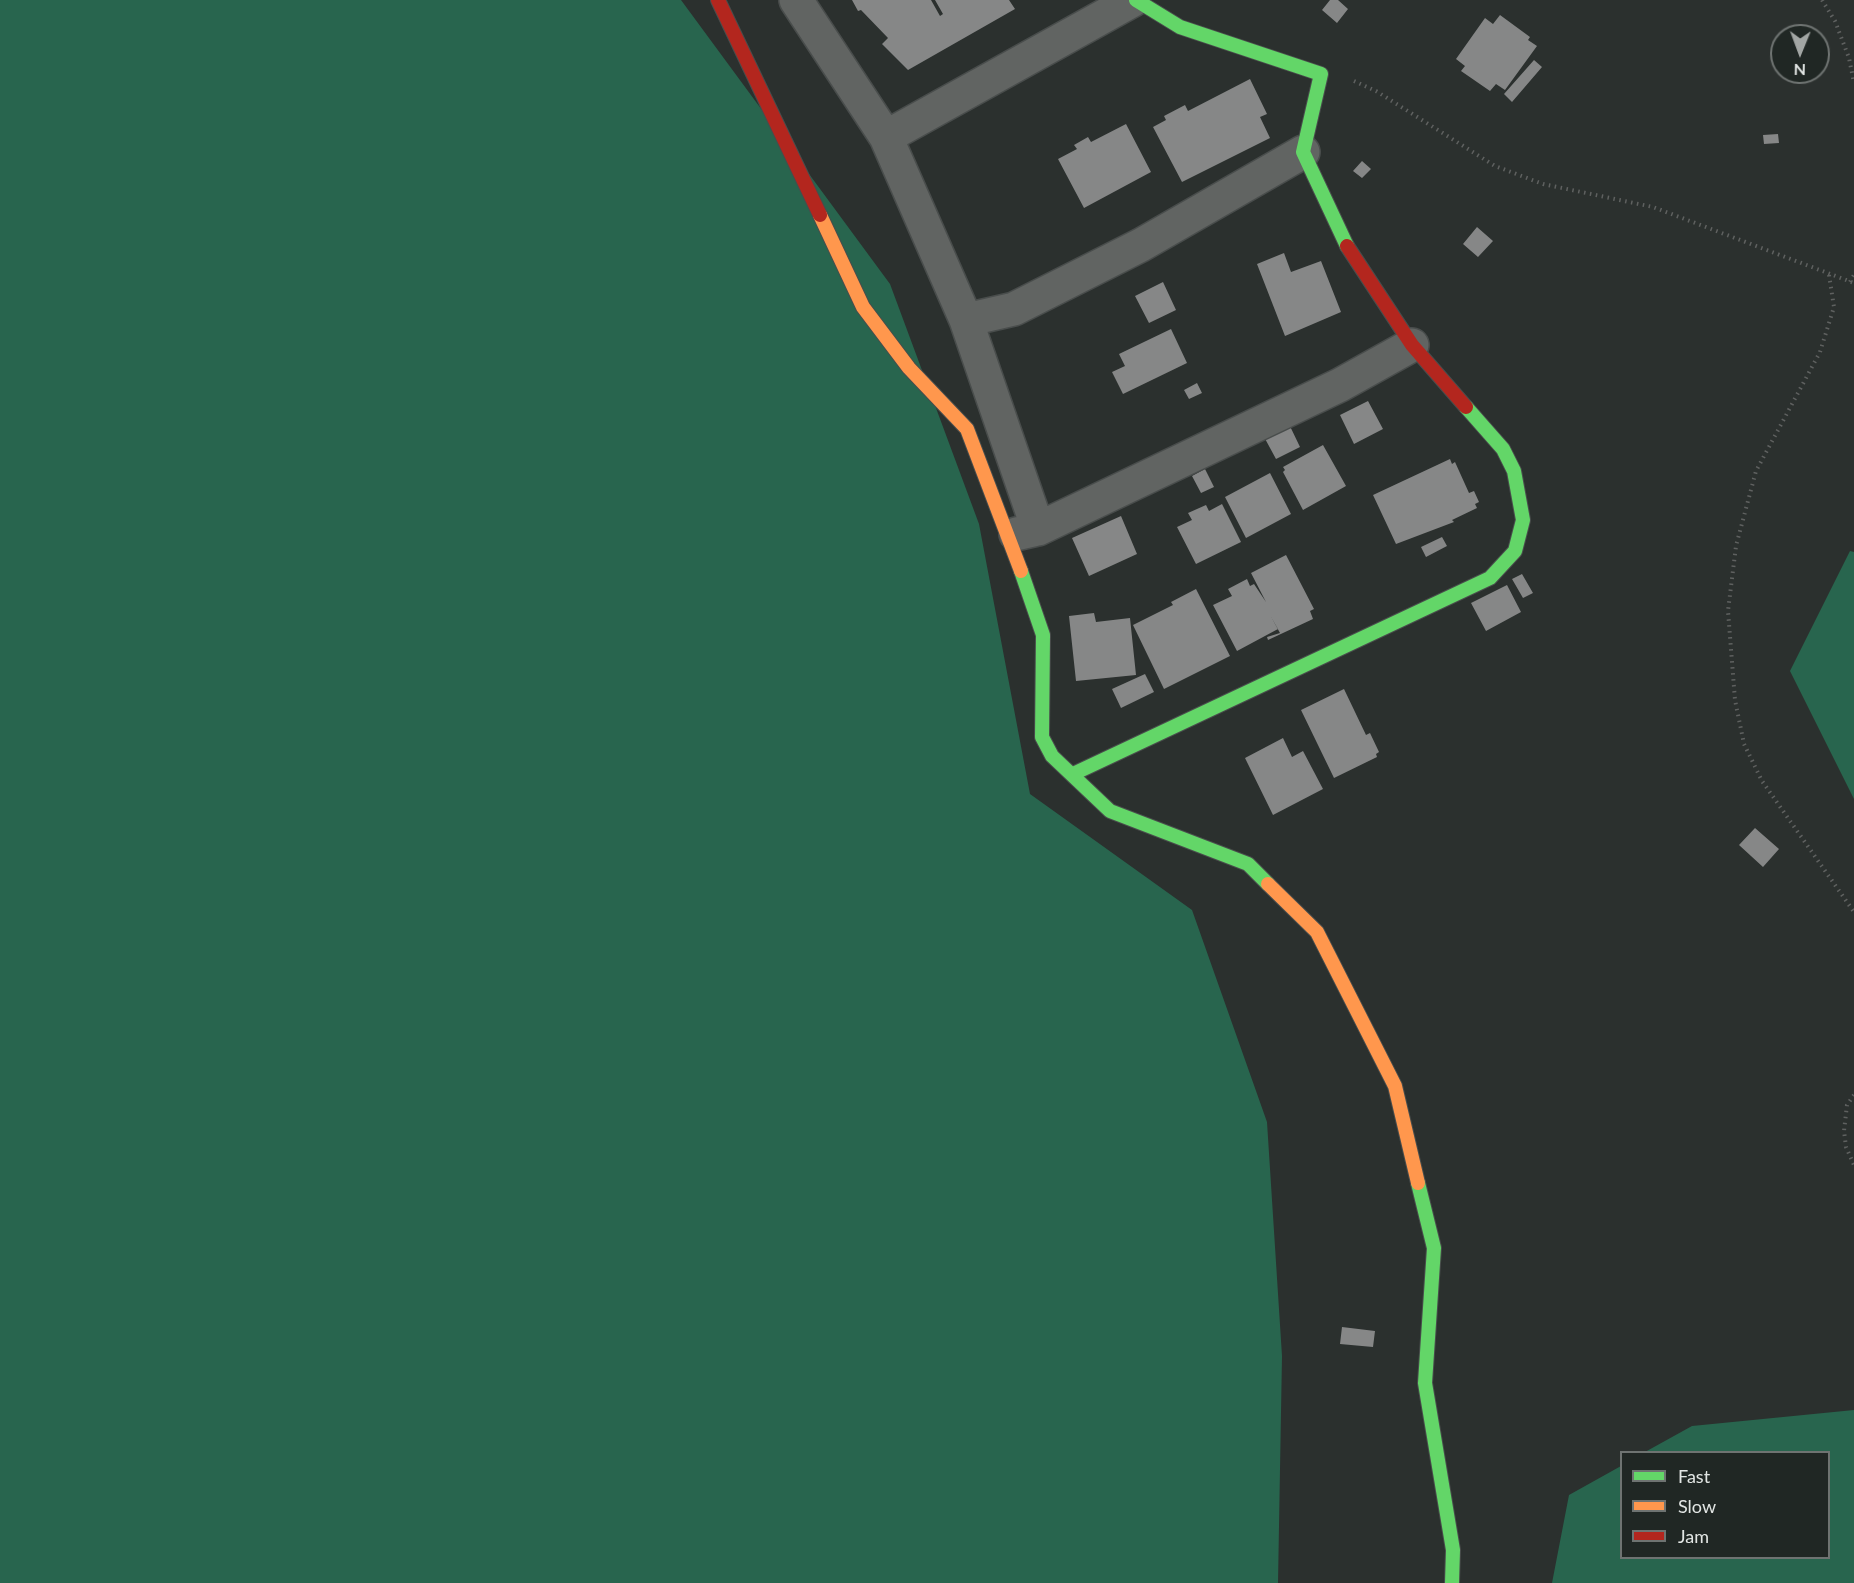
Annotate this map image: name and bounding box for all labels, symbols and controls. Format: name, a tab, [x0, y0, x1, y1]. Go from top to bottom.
north arrow	[1770, 24, 1830, 84]
text: N	[1793, 61, 1806, 80]
legend	[1620, 1451, 1830, 1559]
text: Fast	[1678, 1465, 1710, 1487]
text: Slow	[1678, 1495, 1716, 1517]
text: Jam	[1678, 1525, 1709, 1547]

